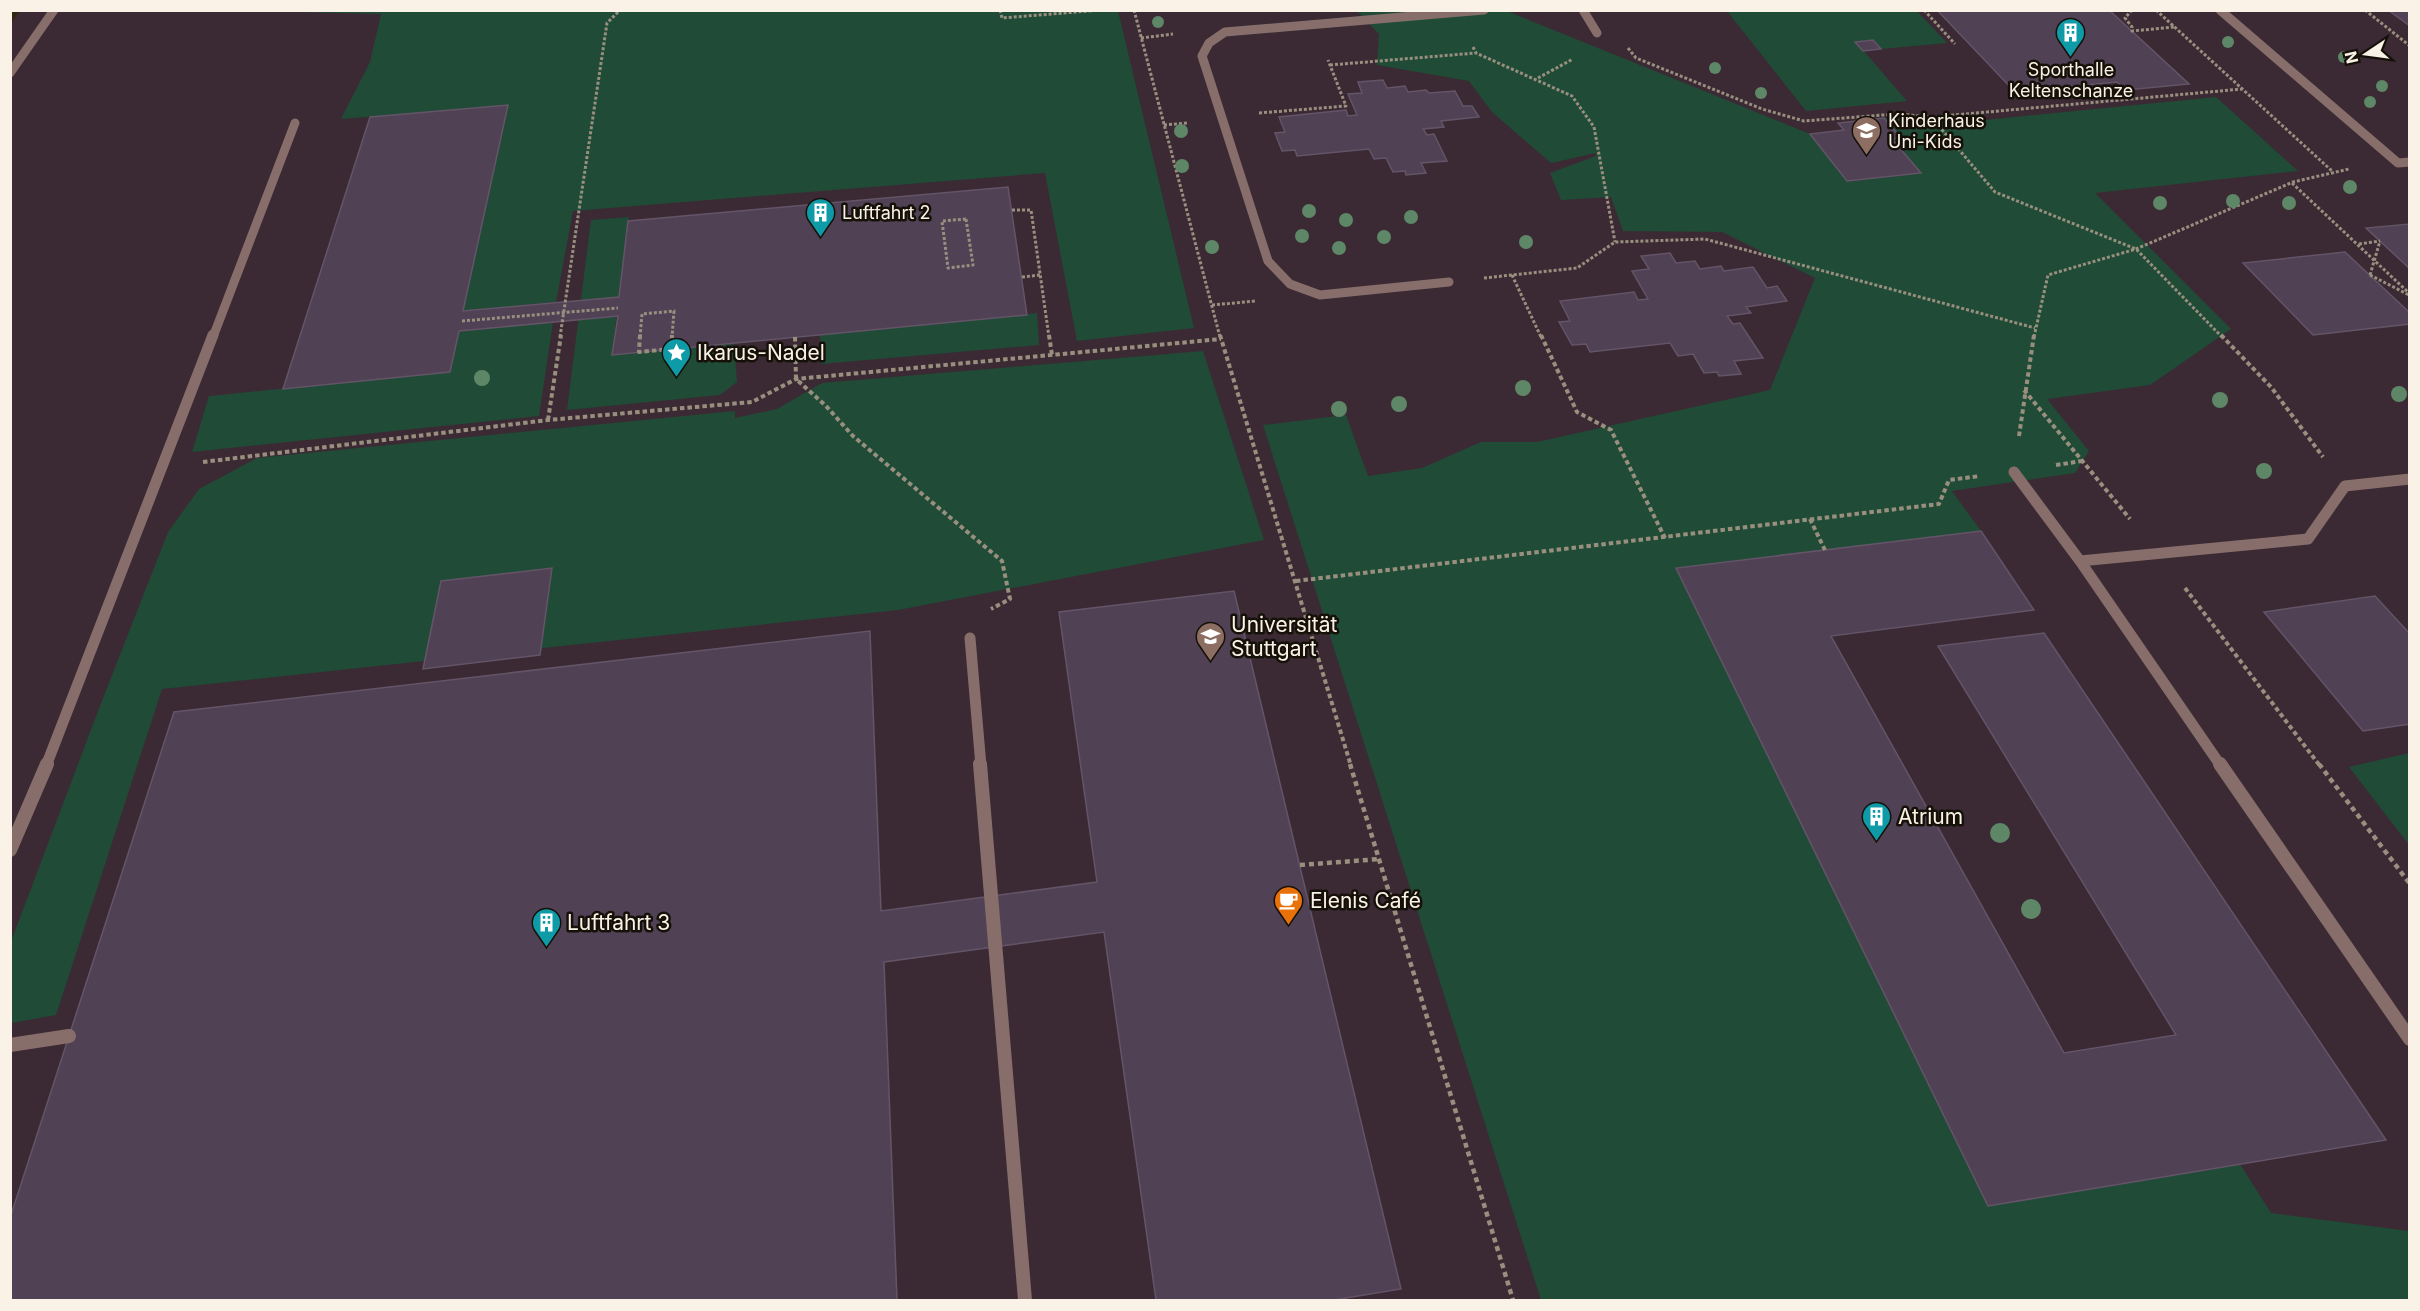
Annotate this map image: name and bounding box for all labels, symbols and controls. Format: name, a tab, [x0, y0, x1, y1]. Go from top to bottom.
building icon: Sporthalle Keltenschanze	[2055, 16, 2087, 58]
north arrow	[2336, 24, 2396, 84]
text: N	[2340, 49, 2363, 66]
place label: Sporthalle Keltenschanze	[2009, 59, 2133, 101]
place label: Kinderhaus Uni-Kids	[1888, 110, 1985, 152]
school or university icon: Kinderhaus Uni-Kids	[1851, 114, 1883, 156]
building icon: Luftfahrt 2	[805, 196, 837, 238]
place label: Luftfahrt 2	[842, 202, 930, 223]
place icon: Ikarus-Nadel	[660, 336, 692, 378]
place label: Ikarus-Nadel	[697, 340, 825, 365]
place label: Universität Stuttgart	[1231, 612, 1338, 661]
school or university icon: Universität Stuttgart	[1194, 620, 1226, 662]
building icon: Atrium	[1861, 800, 1893, 842]
place label: Atrium	[1898, 804, 1963, 829]
cafe icon: Elenis Café	[1273, 884, 1305, 926]
place label: Elenis Café	[1310, 888, 1421, 913]
building icon: Luftfahrt 3	[530, 906, 562, 948]
place label: Luftfahrt 3	[567, 910, 670, 935]

